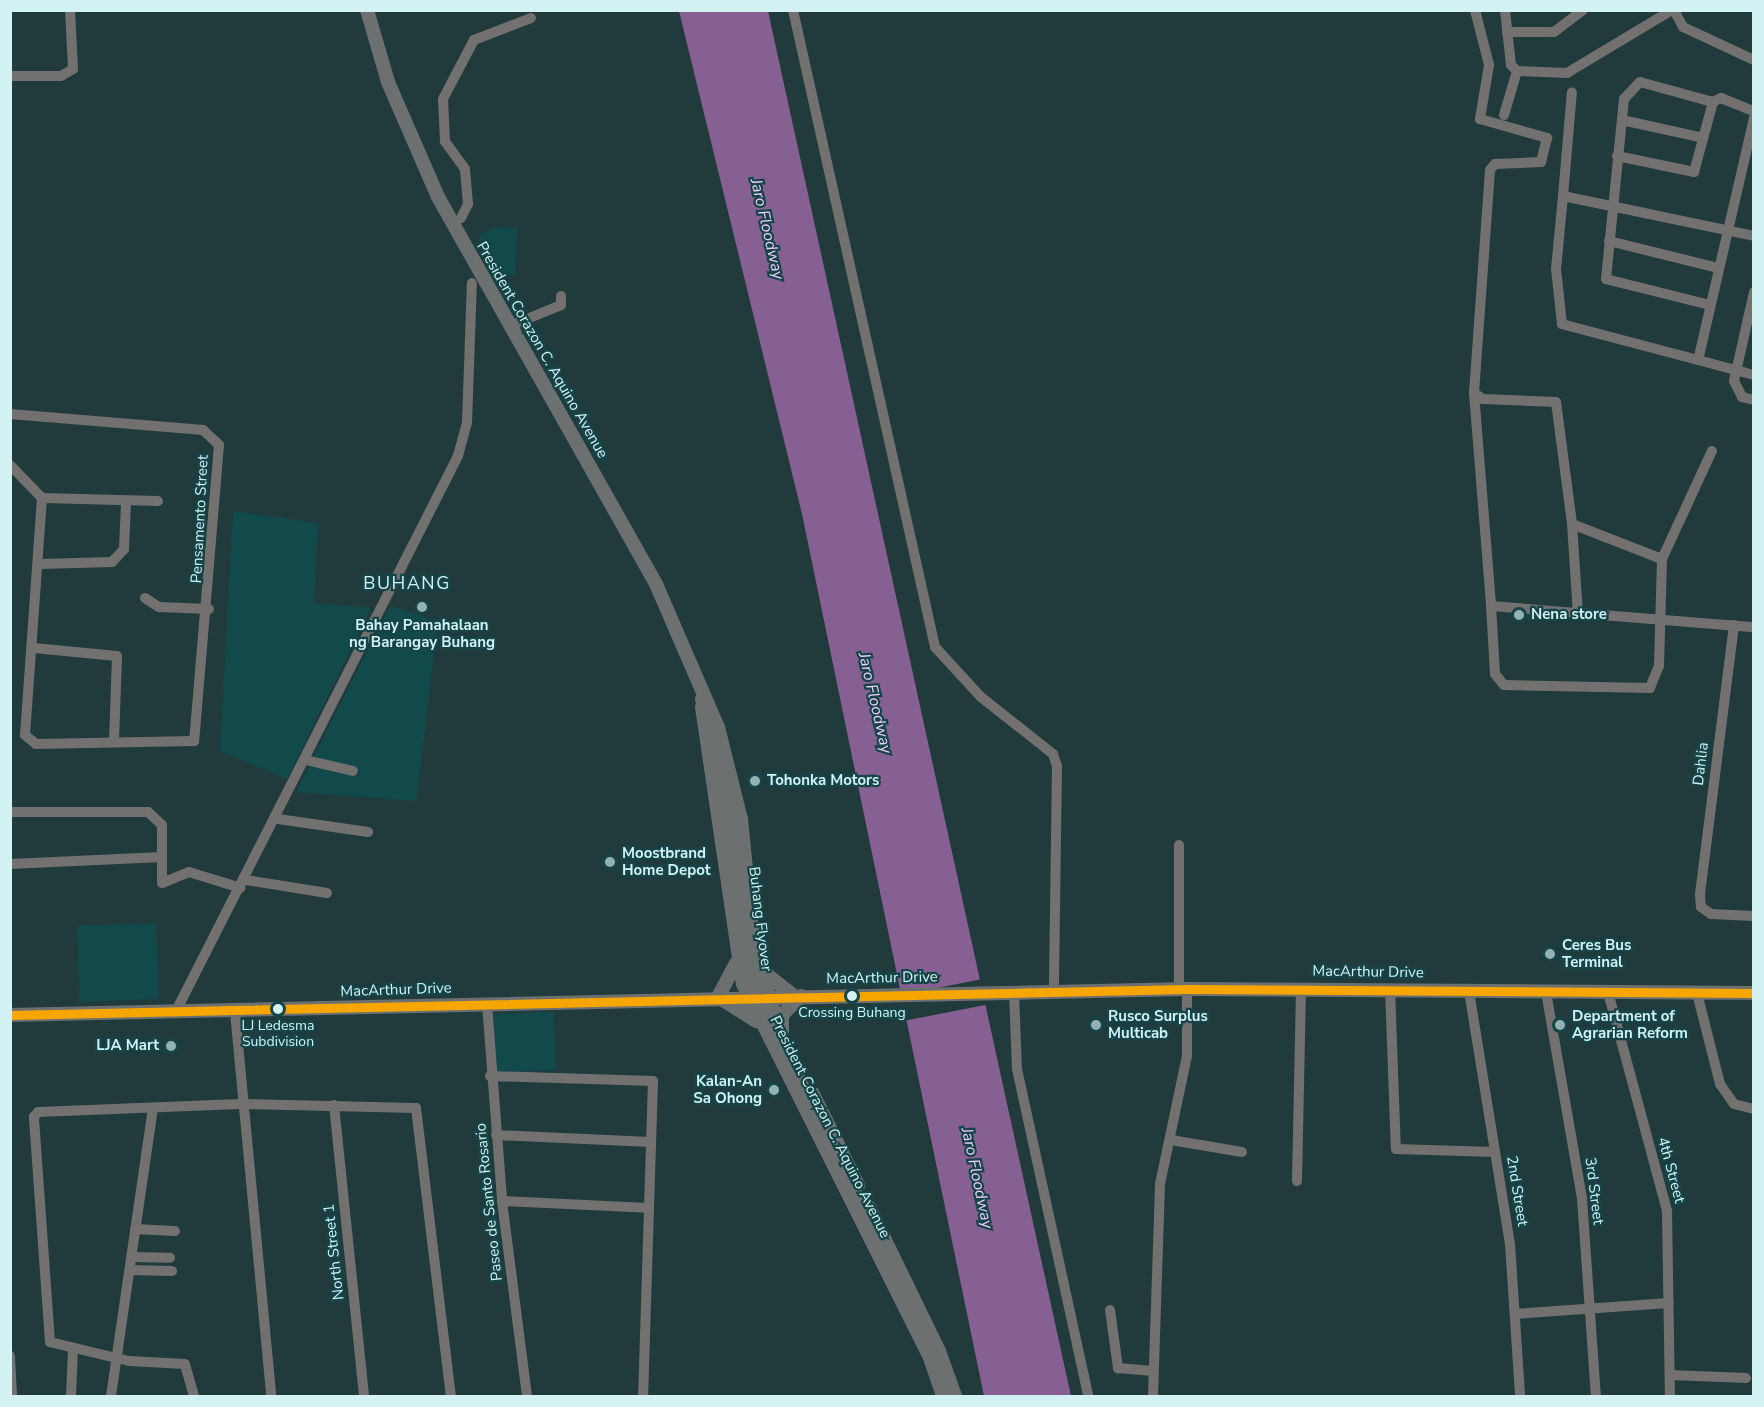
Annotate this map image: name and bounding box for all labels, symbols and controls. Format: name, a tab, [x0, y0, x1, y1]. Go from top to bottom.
water label: Jaro Floodway	[746, 177, 788, 281]
street label: President Corazon C. Aquino Avenue	[472, 239, 612, 461]
street label: Pensamento Street	[188, 454, 212, 584]
district label: BUHANG	[363, 572, 451, 594]
marker: Bahay Pamahalaan ng Barangay Buhang	[415, 600, 429, 614]
place label: Nena store	[1531, 606, 1607, 624]
marker: Nena store	[1512, 608, 1526, 622]
place label: Bahay Pamahalaan ng Barangay Buhang	[349, 616, 495, 651]
water label: Jaro Floodway	[854, 651, 896, 755]
street label: Dahlia	[1689, 741, 1713, 787]
place label: Tohonka Motors	[767, 772, 879, 790]
marker: Tohonka Motors	[748, 774, 762, 788]
place label: Moostbrand Home Depot	[622, 844, 710, 879]
marker: Moostbrand Home Depot	[603, 855, 617, 869]
street label: Buhang Flyover	[745, 866, 775, 972]
place label: Ceres Bus Terminal	[1562, 936, 1631, 971]
marker: Ceres Bus Terminal	[1543, 947, 1557, 961]
street label: MacArthur Drive	[1312, 962, 1424, 982]
street label: MacArthur Drive	[826, 968, 938, 988]
street label: MacArthur Drive	[340, 979, 452, 1001]
marker: Crossing Buhang	[846, 990, 858, 1002]
marker: LJ Ledesma Subdivision	[272, 1003, 284, 1015]
place label: Crossing Buhang	[798, 1005, 906, 1021]
place label: Rusco Surplus Multicab	[1108, 1007, 1208, 1042]
place label: Department of Agrarian Reform	[1572, 1007, 1688, 1042]
street label: President Corazon C. Aquino Avenue	[766, 1013, 894, 1241]
place label: LJ Ledesma Subdivision	[241, 1018, 315, 1050]
marker: Rusco Surplus Multicab	[1089, 1018, 1103, 1032]
marker: Department of Agrarian Reform	[1553, 1018, 1567, 1032]
place label: LJA Mart	[96, 1037, 159, 1055]
marker: LJA Mart	[164, 1039, 178, 1053]
place label: Kalan-An Sa Ohong	[693, 1072, 762, 1107]
marker: Kalan-An Sa Ohong	[767, 1083, 781, 1097]
street label: Paseo de Santo Rosario	[472, 1122, 506, 1282]
water label: Jaro Floodway	[957, 1126, 997, 1230]
street label: 4th Street	[1654, 1135, 1688, 1205]
street label: 2nd Street	[1503, 1155, 1531, 1227]
street label: 3rd Street	[1581, 1156, 1607, 1226]
street label: North Street 1	[320, 1203, 348, 1301]

